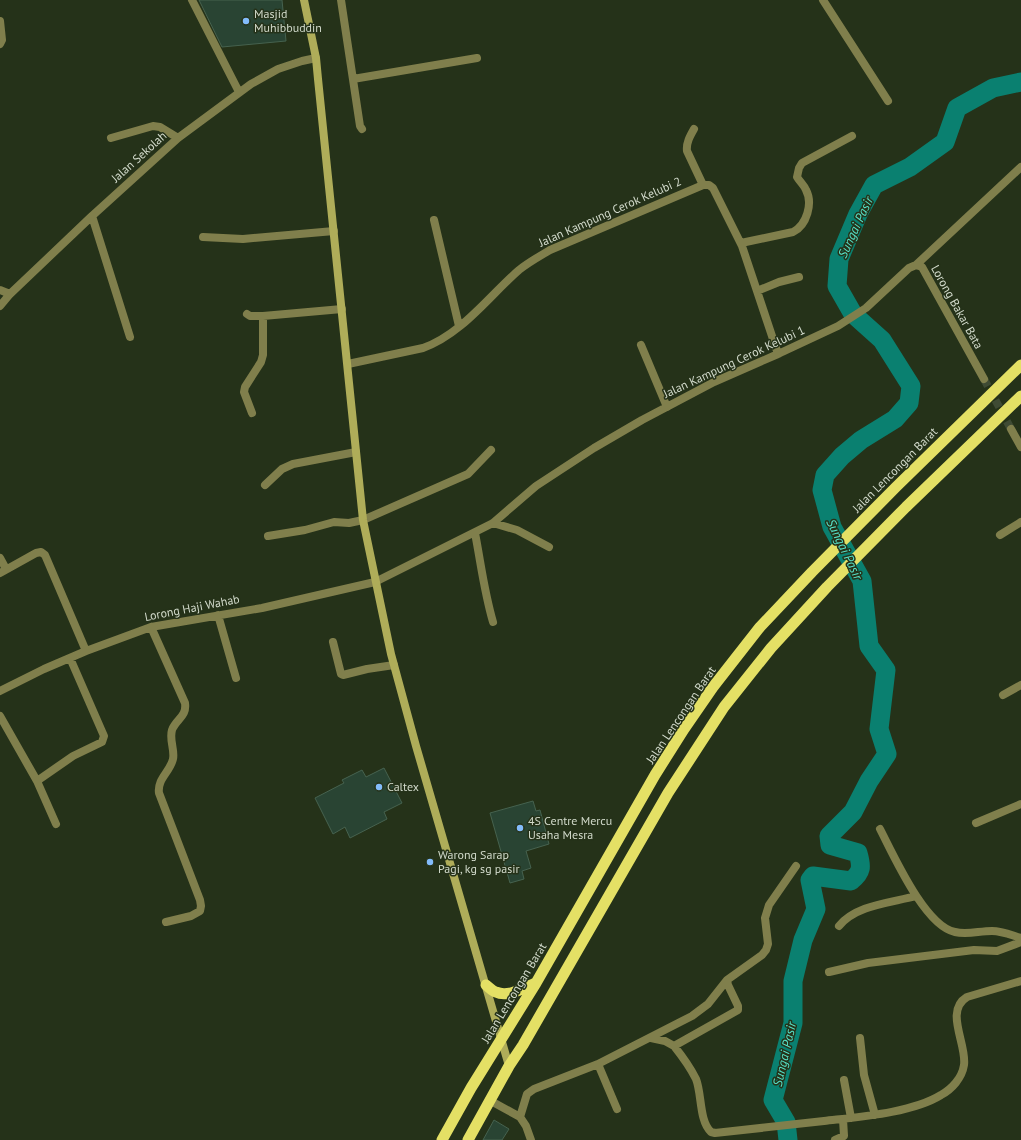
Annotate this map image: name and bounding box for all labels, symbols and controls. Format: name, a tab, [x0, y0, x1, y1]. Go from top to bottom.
place label: Masjid Muhibbuddin	[254, 6, 322, 35]
marker: Masjid Muhibbuddin	[241, 16, 251, 26]
street label: Jalan Sekolah	[107, 128, 169, 186]
street label: Jalan Kampung Cerok Kelubi 2	[535, 173, 683, 250]
water label: Sungai Pasir	[834, 193, 877, 261]
street label: Lorong Bakar Bata	[928, 262, 987, 351]
street label: Jalan Kampung Cerok Kelubi 1	[660, 322, 807, 401]
street label: Jalan Lencongan Barat	[848, 424, 940, 516]
water label: Sungai Pasir	[822, 516, 867, 583]
street label: Lorong Haji Wahab	[143, 591, 241, 624]
street label: Jalan Lencongan Barat	[642, 663, 719, 767]
place label: Caltex	[387, 779, 419, 794]
marker: Caltex	[374, 782, 384, 792]
place label: 4S Centre Mercu Usaha Mesra	[528, 813, 612, 842]
marker: 4S Centre Mercu Usaha Mesra	[515, 823, 525, 833]
place label: Warong Sarap Pagi, kg sg pasir	[438, 847, 520, 876]
marker: Warong Sarap Pagi, kg sg pasir	[425, 857, 435, 867]
street label: Jalan Lencongan Barat	[477, 940, 549, 1046]
water label: Sungai Pasir	[769, 1019, 800, 1088]

